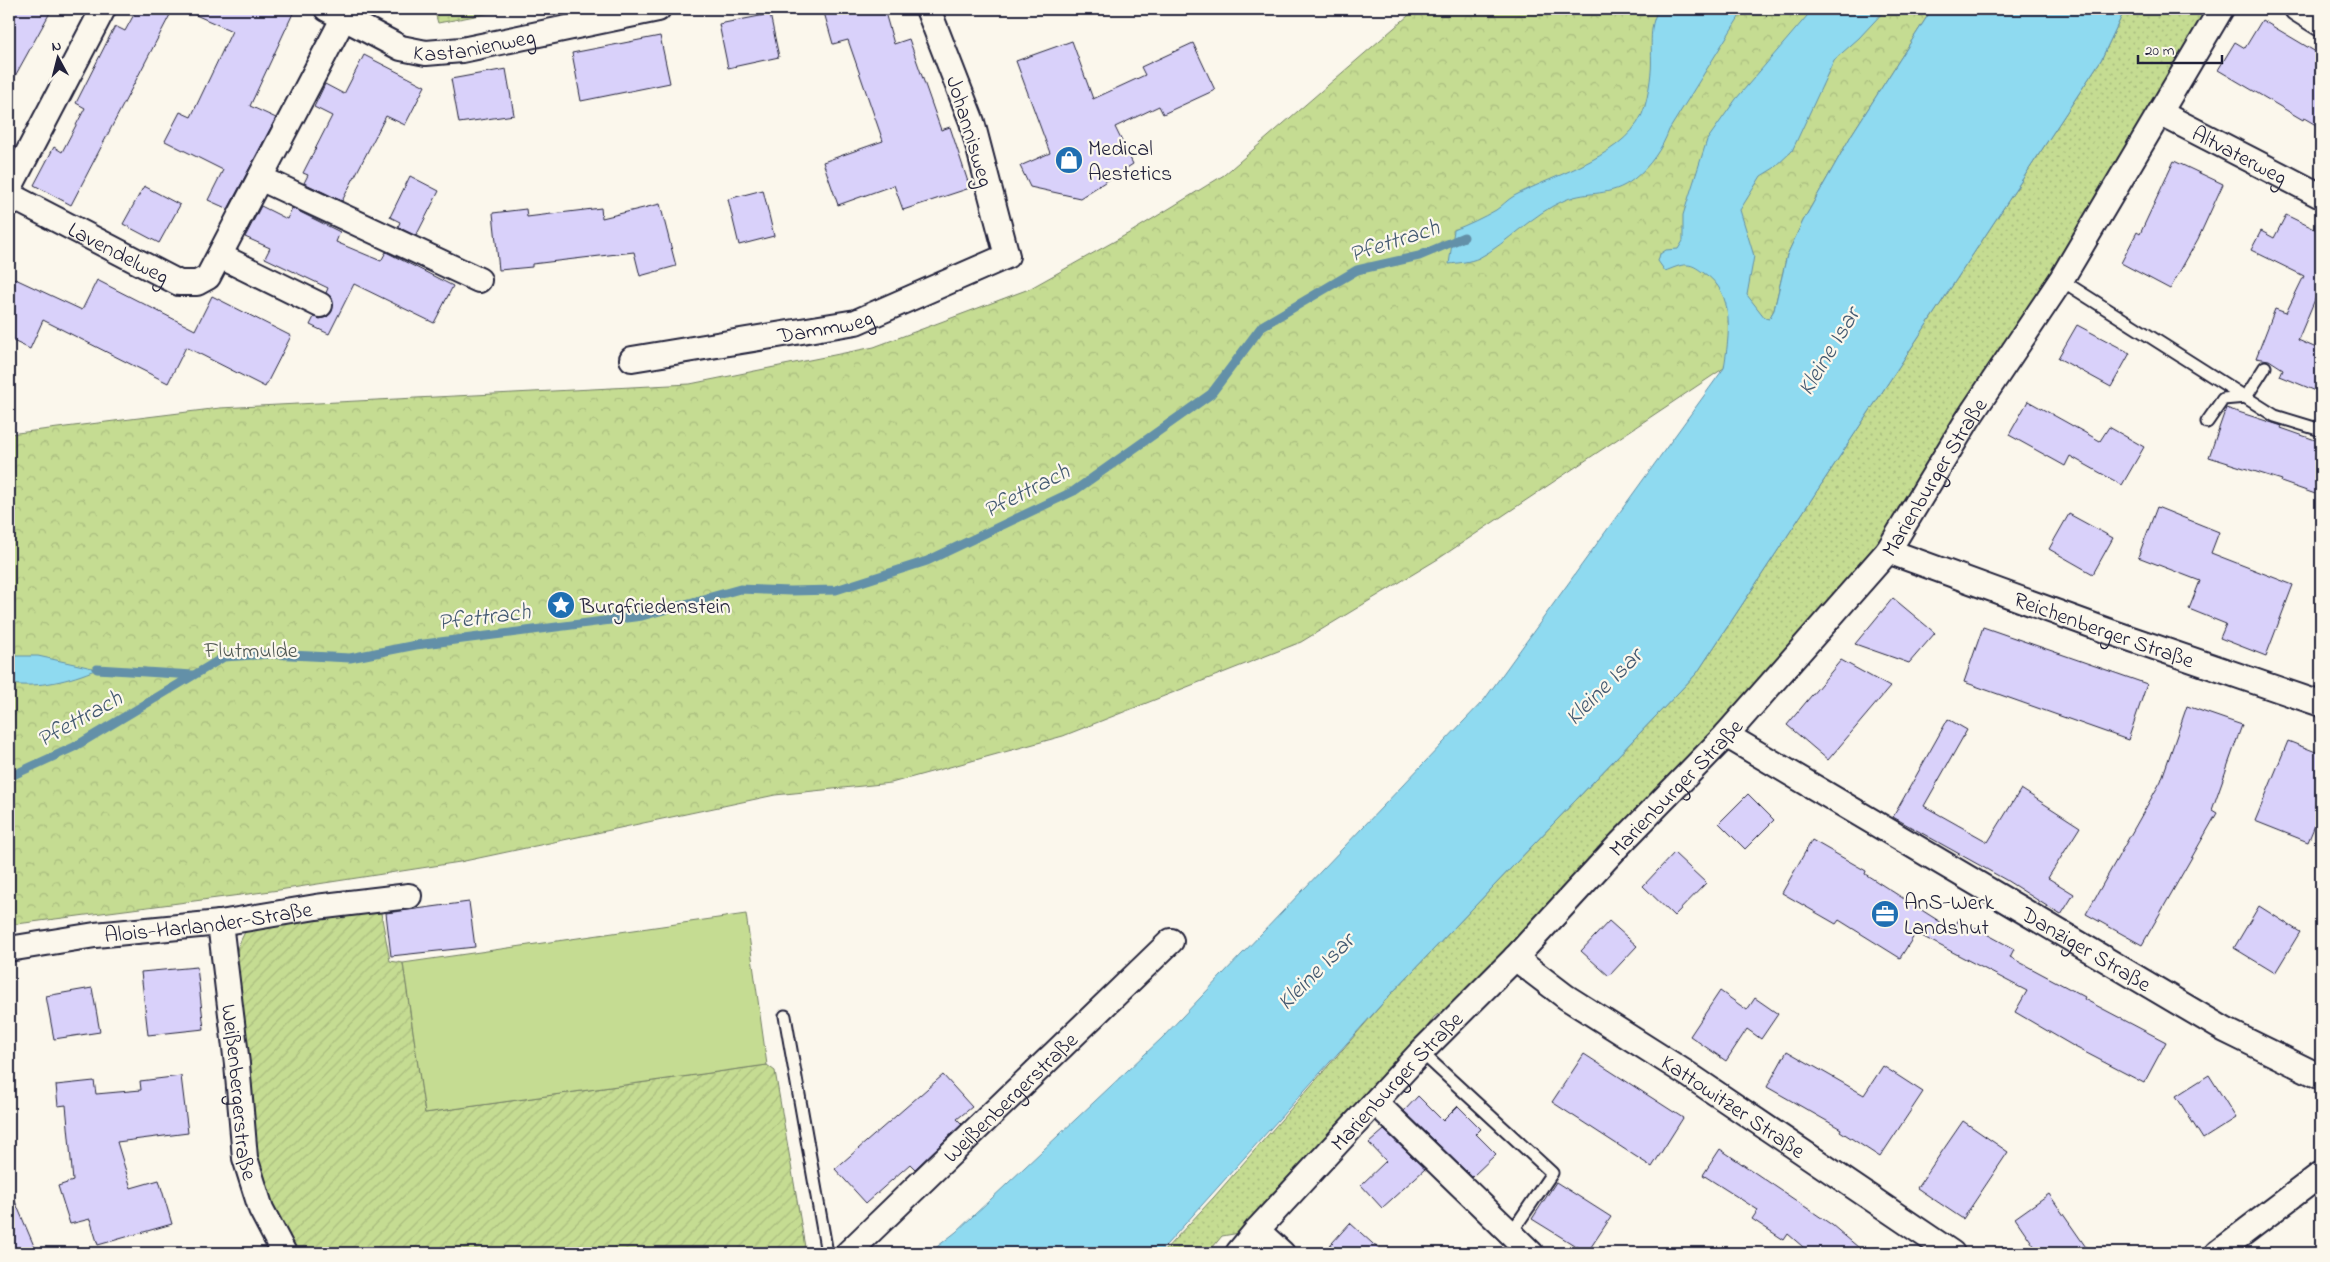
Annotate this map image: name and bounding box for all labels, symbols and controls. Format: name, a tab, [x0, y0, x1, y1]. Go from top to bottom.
street label: Kastanienweg	[410, 22, 539, 72]
north arrow	[32, 32, 82, 82]
scale bar	[2138, 32, 2221, 64]
text: N	[51, 36, 63, 58]
text: 20 m	[2145, 40, 2175, 62]
street label: Johannisweg	[935, 72, 1000, 192]
street label: Altvaterweg	[2185, 119, 2292, 196]
place label: Medical Aestetics	[1088, 134, 1172, 191]
shop icon: Medical Aestetics	[1054, 145, 1084, 175]
water label: Pfettrach	[1345, 211, 1445, 273]
street label: Lavendelweg	[62, 215, 174, 295]
water label: Kleine Isar	[1790, 299, 1872, 403]
street label: Dammweg	[775, 303, 880, 354]
street label: Marienburger Straße	[1875, 392, 1997, 564]
water label: Pfettrach	[978, 455, 1077, 529]
street label: Reichenberger Straße	[2009, 585, 2198, 678]
place icon: Burgfriedenstein	[546, 590, 576, 620]
place label: Burgfriedenstein	[579, 592, 731, 625]
water label: Pfettrach	[436, 595, 533, 642]
park label: Flutmulde	[203, 636, 298, 668]
water label: Kleine Isar	[1558, 639, 1653, 735]
water label: Pfettrach	[31, 682, 130, 758]
street label: Marienburger Straße	[1603, 713, 1752, 865]
place label: AnS-Werk Landshut	[1904, 888, 1994, 945]
street label: Alois-Harlander-Straße	[103, 895, 315, 953]
office icon: AnS-Werk Landshut	[1870, 899, 1900, 929]
street label: Danziger Straße	[2013, 899, 2156, 1002]
water label: Kleine Isar	[1270, 924, 1365, 1020]
street label: Weißenbergerstraße	[211, 1002, 264, 1185]
street label: Marienburger Straße	[1324, 1005, 1472, 1159]
street label: Weißenbergerstraße	[937, 1026, 1087, 1172]
street label: Kattowitzer Straße	[1654, 1048, 1811, 1168]

